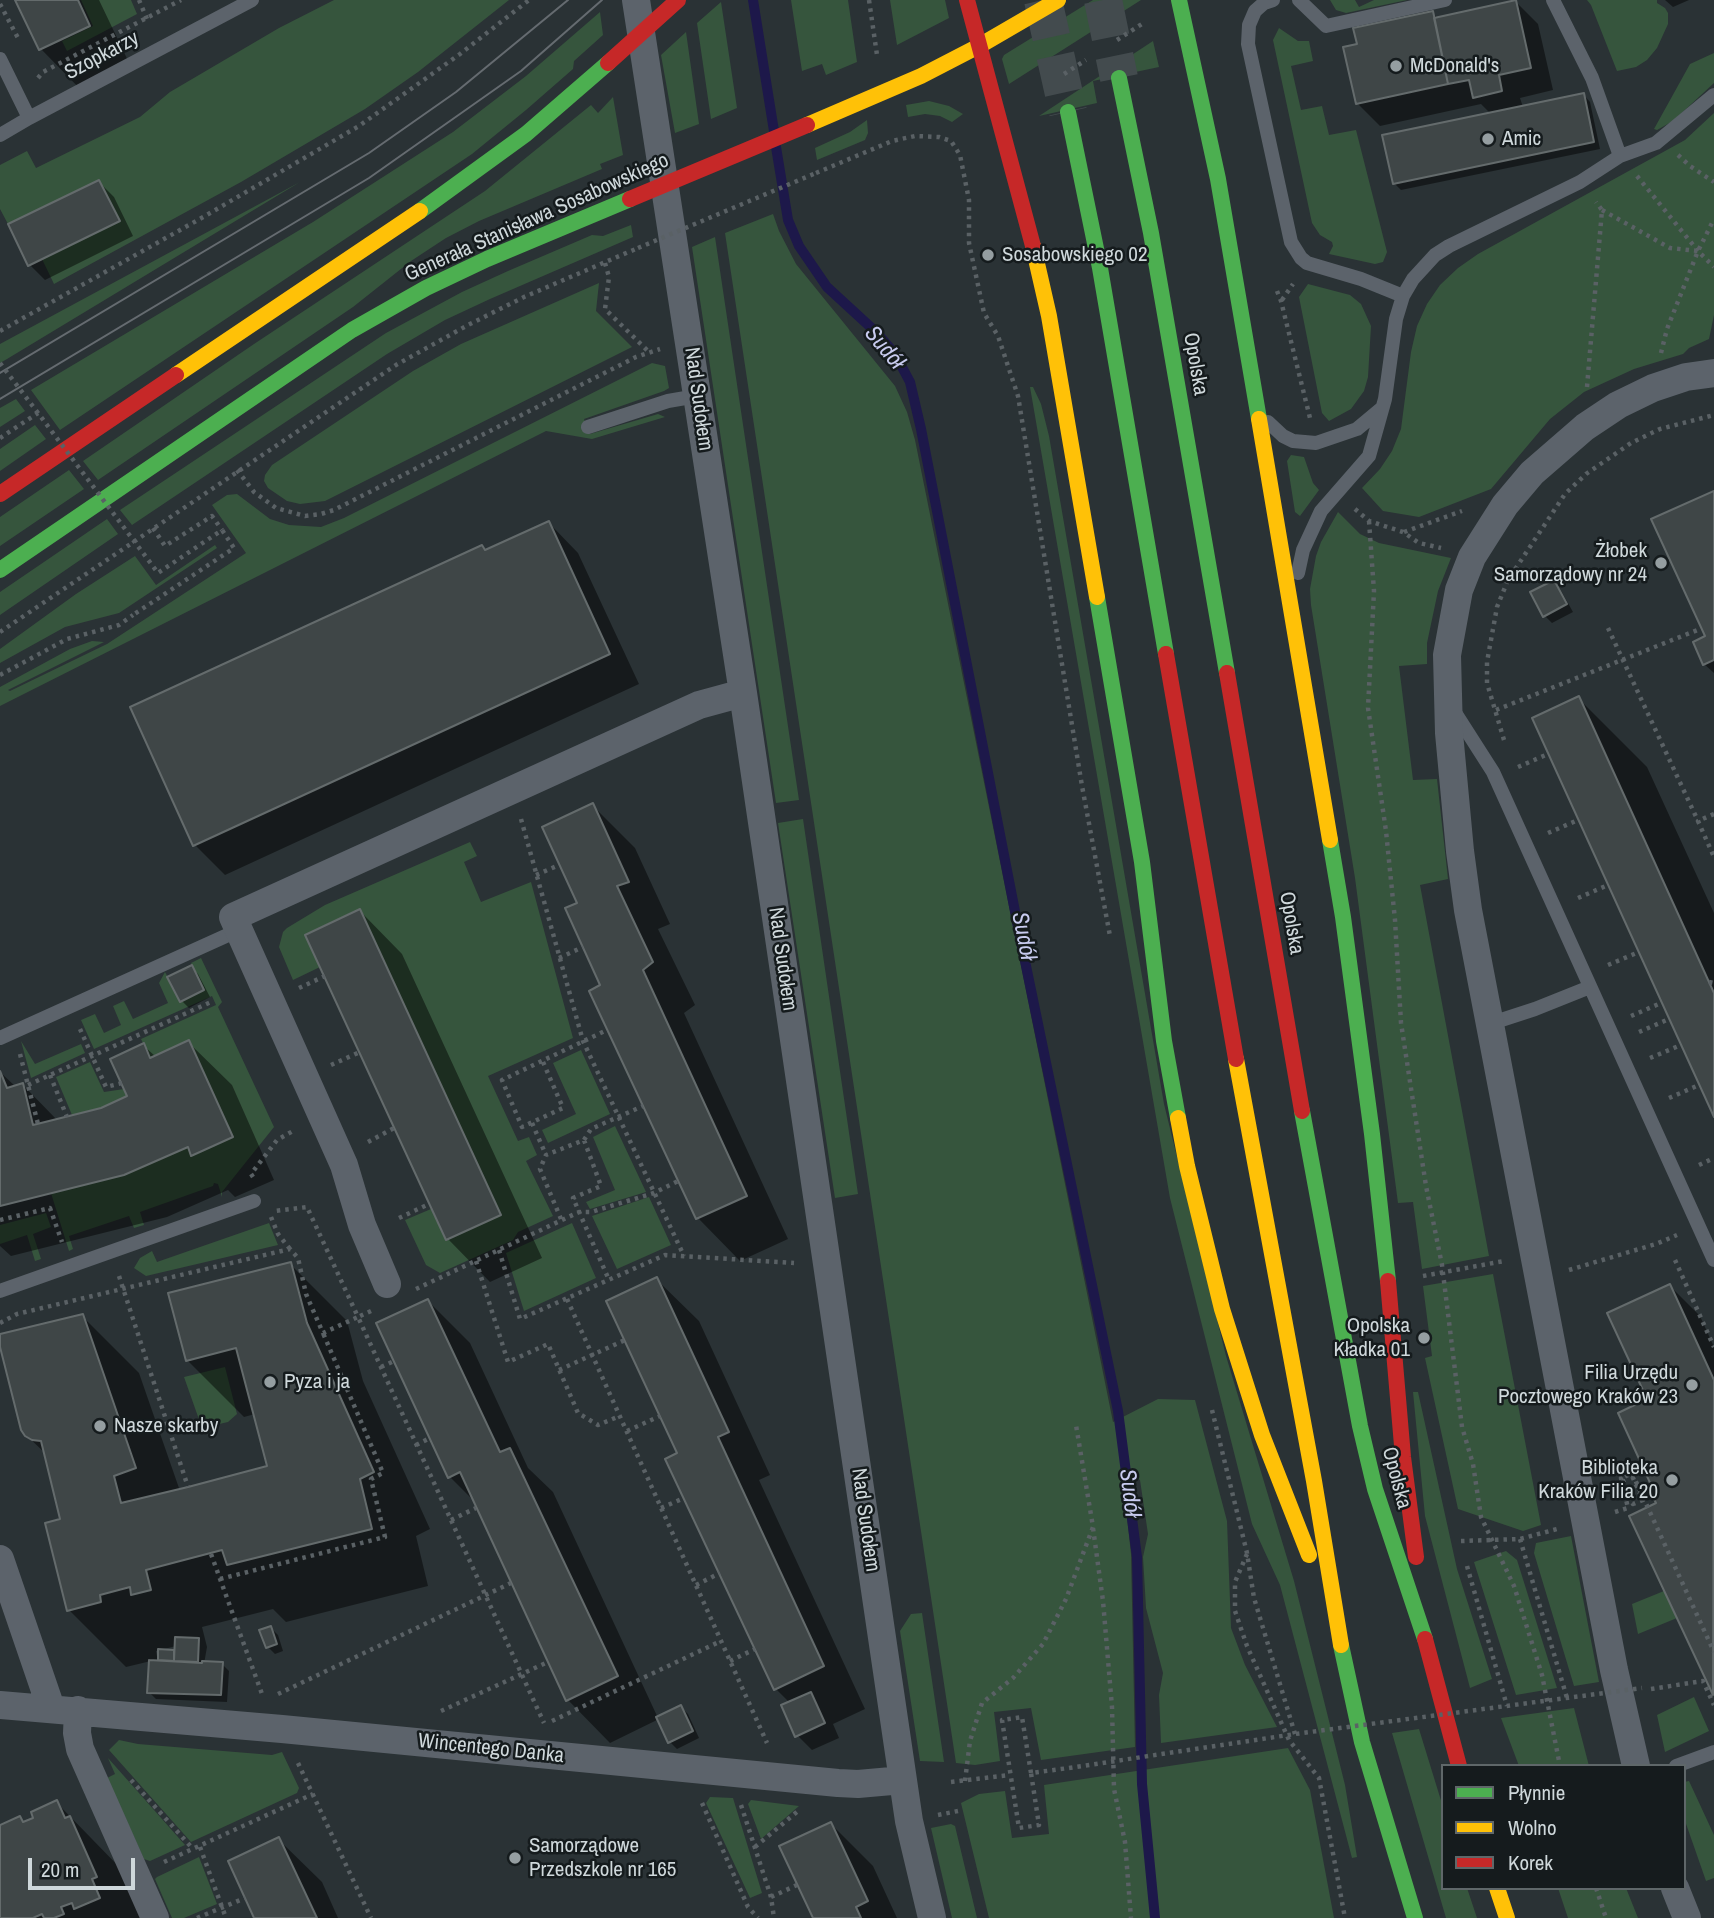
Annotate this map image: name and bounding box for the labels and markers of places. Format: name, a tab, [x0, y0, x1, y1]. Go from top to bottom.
place label: McDonald's	[1410, 53, 1499, 79]
marker: McDonald's	[1388, 58, 1404, 74]
place label: Amic	[1502, 126, 1541, 152]
marker: Amic	[1480, 131, 1496, 147]
place label: Sosabowskiego 02	[1002, 242, 1148, 268]
marker: Sosabowskiego 02	[980, 247, 996, 263]
place label: Żłobek Samorządowy nr 24	[1494, 538, 1647, 588]
marker: Żłobek Samorządowy nr 24	[1653, 555, 1669, 571]
place label: Opolska Kładka 01	[1333, 1313, 1410, 1363]
marker: Opolska Kładka 01	[1416, 1330, 1432, 1346]
place label: Filia Urzędu Pocztowego Kraków 23	[1498, 1360, 1678, 1410]
place label: Pyza i ja	[284, 1369, 350, 1395]
marker: Pyza i ja	[262, 1374, 278, 1390]
marker: Filia Urzędu Pocztowego Kraków 23	[1684, 1377, 1700, 1393]
place label: Nasze skarby	[114, 1413, 218, 1439]
marker: Nasze skarby	[92, 1418, 108, 1434]
place label: Biblioteka Kraków Filia 20	[1538, 1455, 1658, 1505]
marker: Biblioteka Kraków Filia 20	[1664, 1472, 1680, 1488]
place label: Samorządowe Przedszkole nr 165	[529, 1833, 676, 1883]
marker: Samorządowe Przedszkole nr 165	[507, 1850, 523, 1866]

